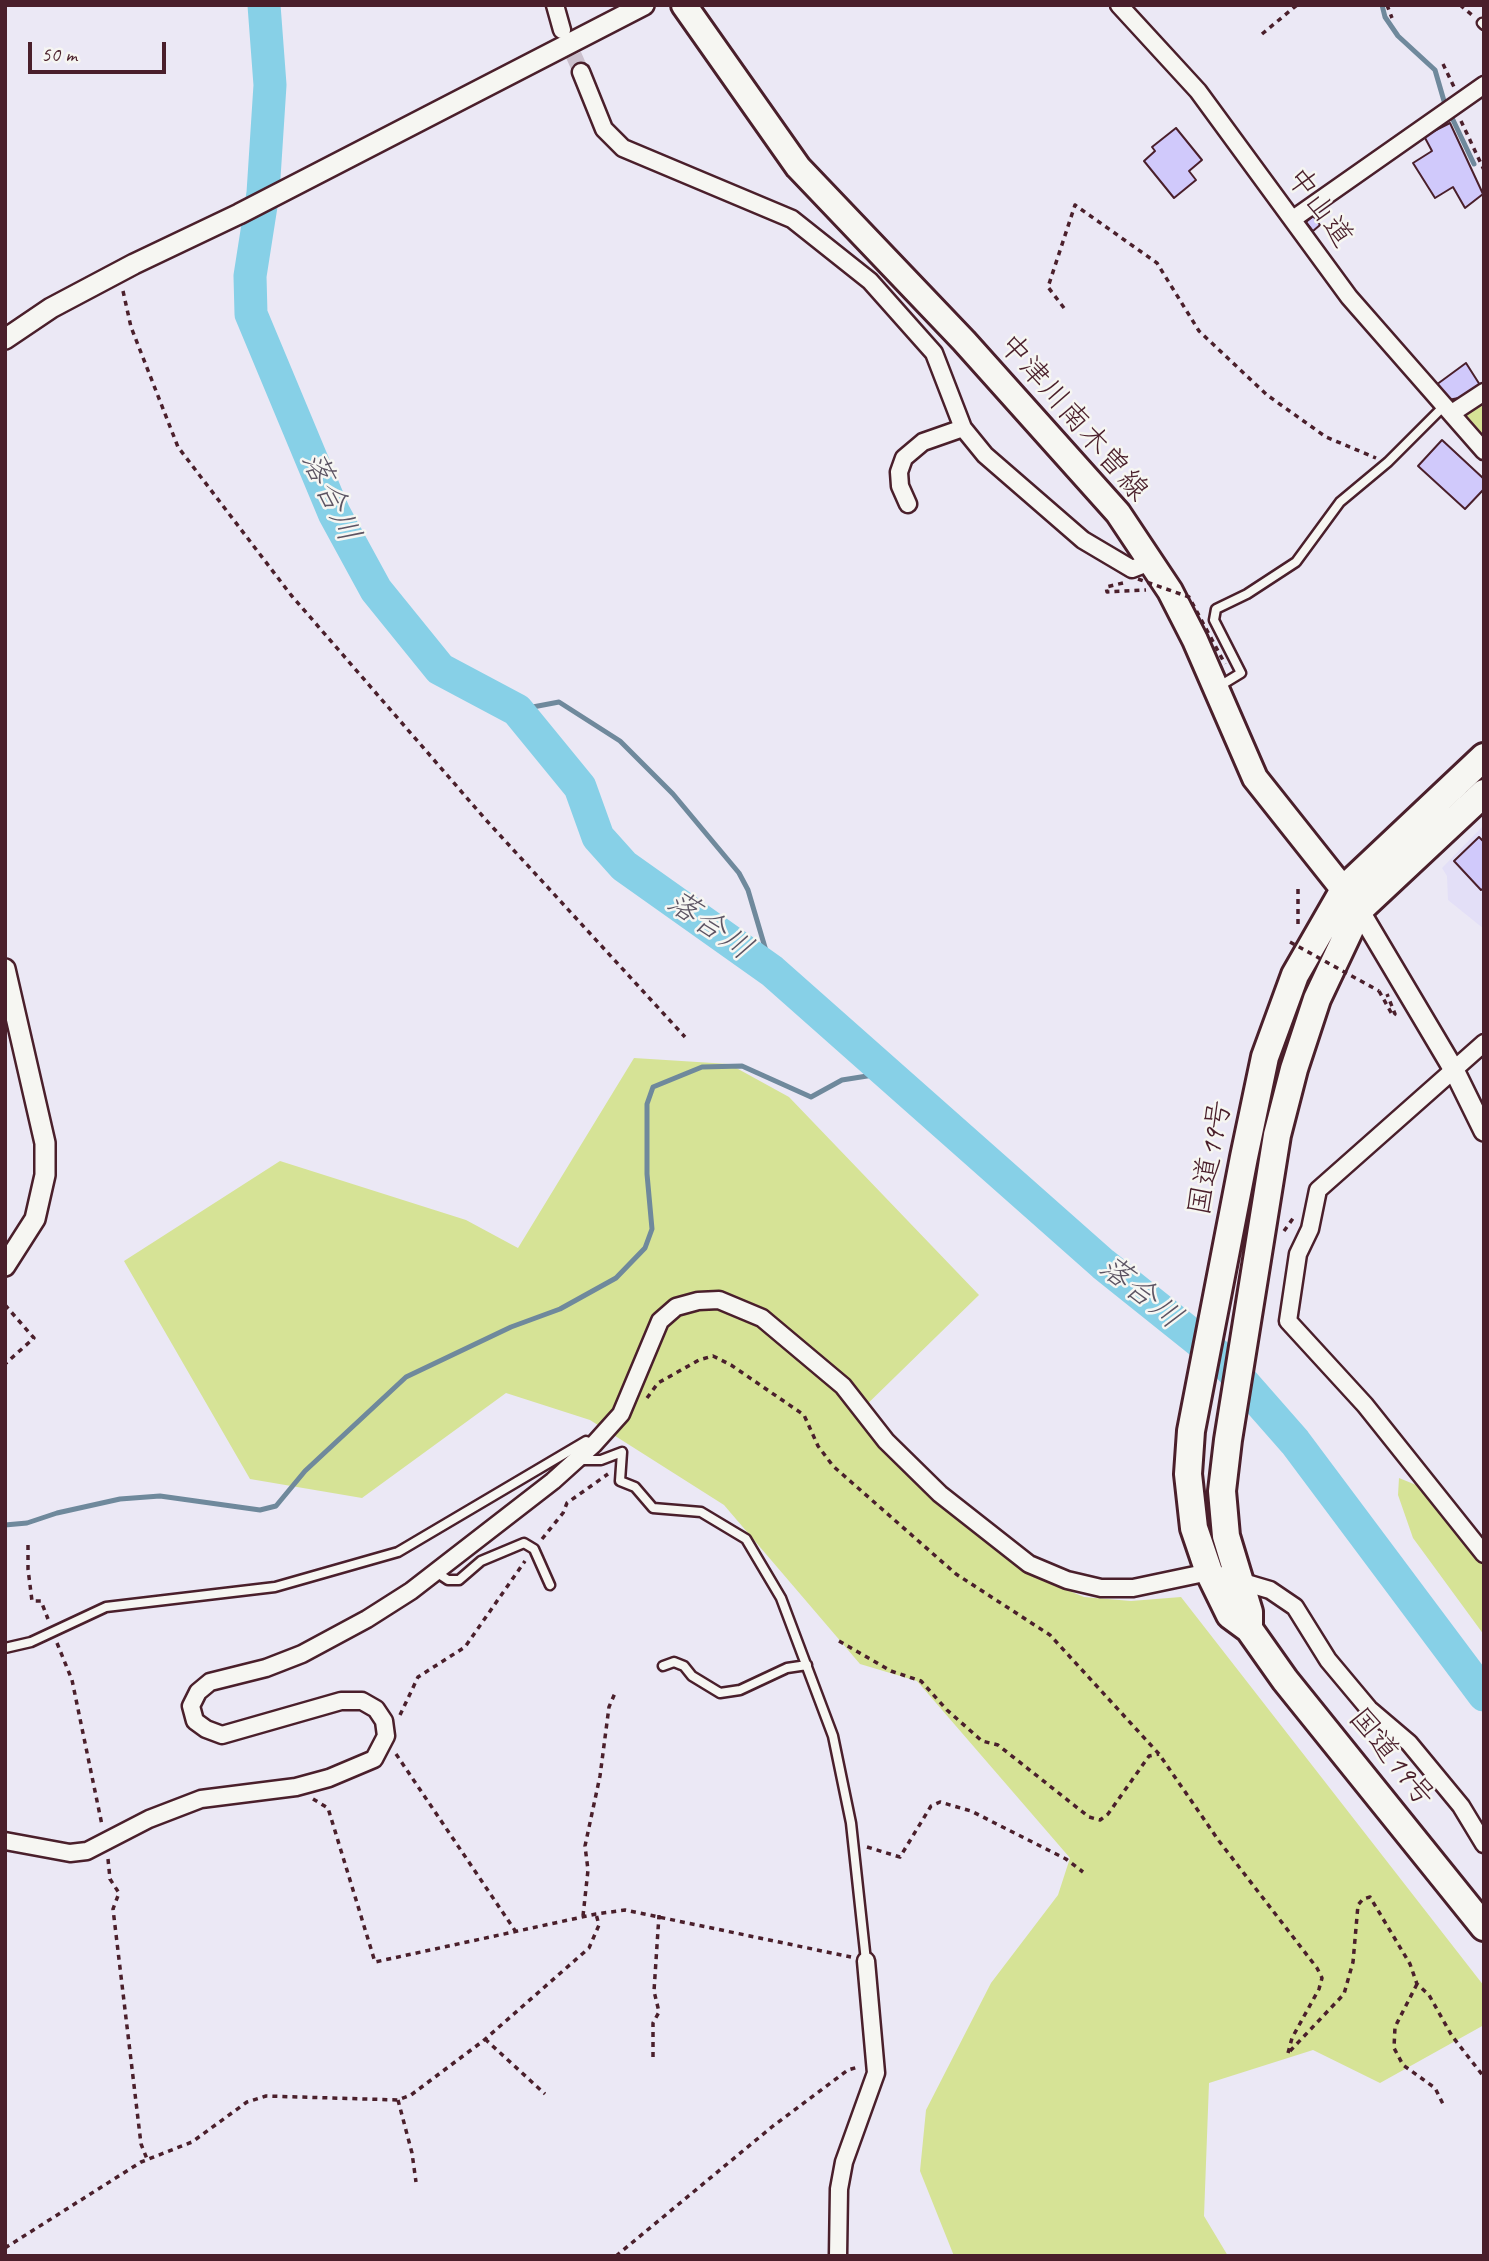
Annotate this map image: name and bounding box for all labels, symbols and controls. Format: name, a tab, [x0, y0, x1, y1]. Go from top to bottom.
scale bar	[32, 28, 170, 72]
text: 50 m	[41, 41, 77, 67]
street label: 中山道	[1278, 161, 1360, 255]
street label: 中津川南木曽線	[991, 327, 1155, 509]
water label: 落合川	[292, 445, 368, 549]
water label: 落合川	[659, 883, 759, 969]
street label: 国道19号	[1182, 1097, 1240, 1219]
water label: 落合川	[1091, 1248, 1189, 1338]
street label: 国道19号	[1340, 1701, 1442, 1815]

